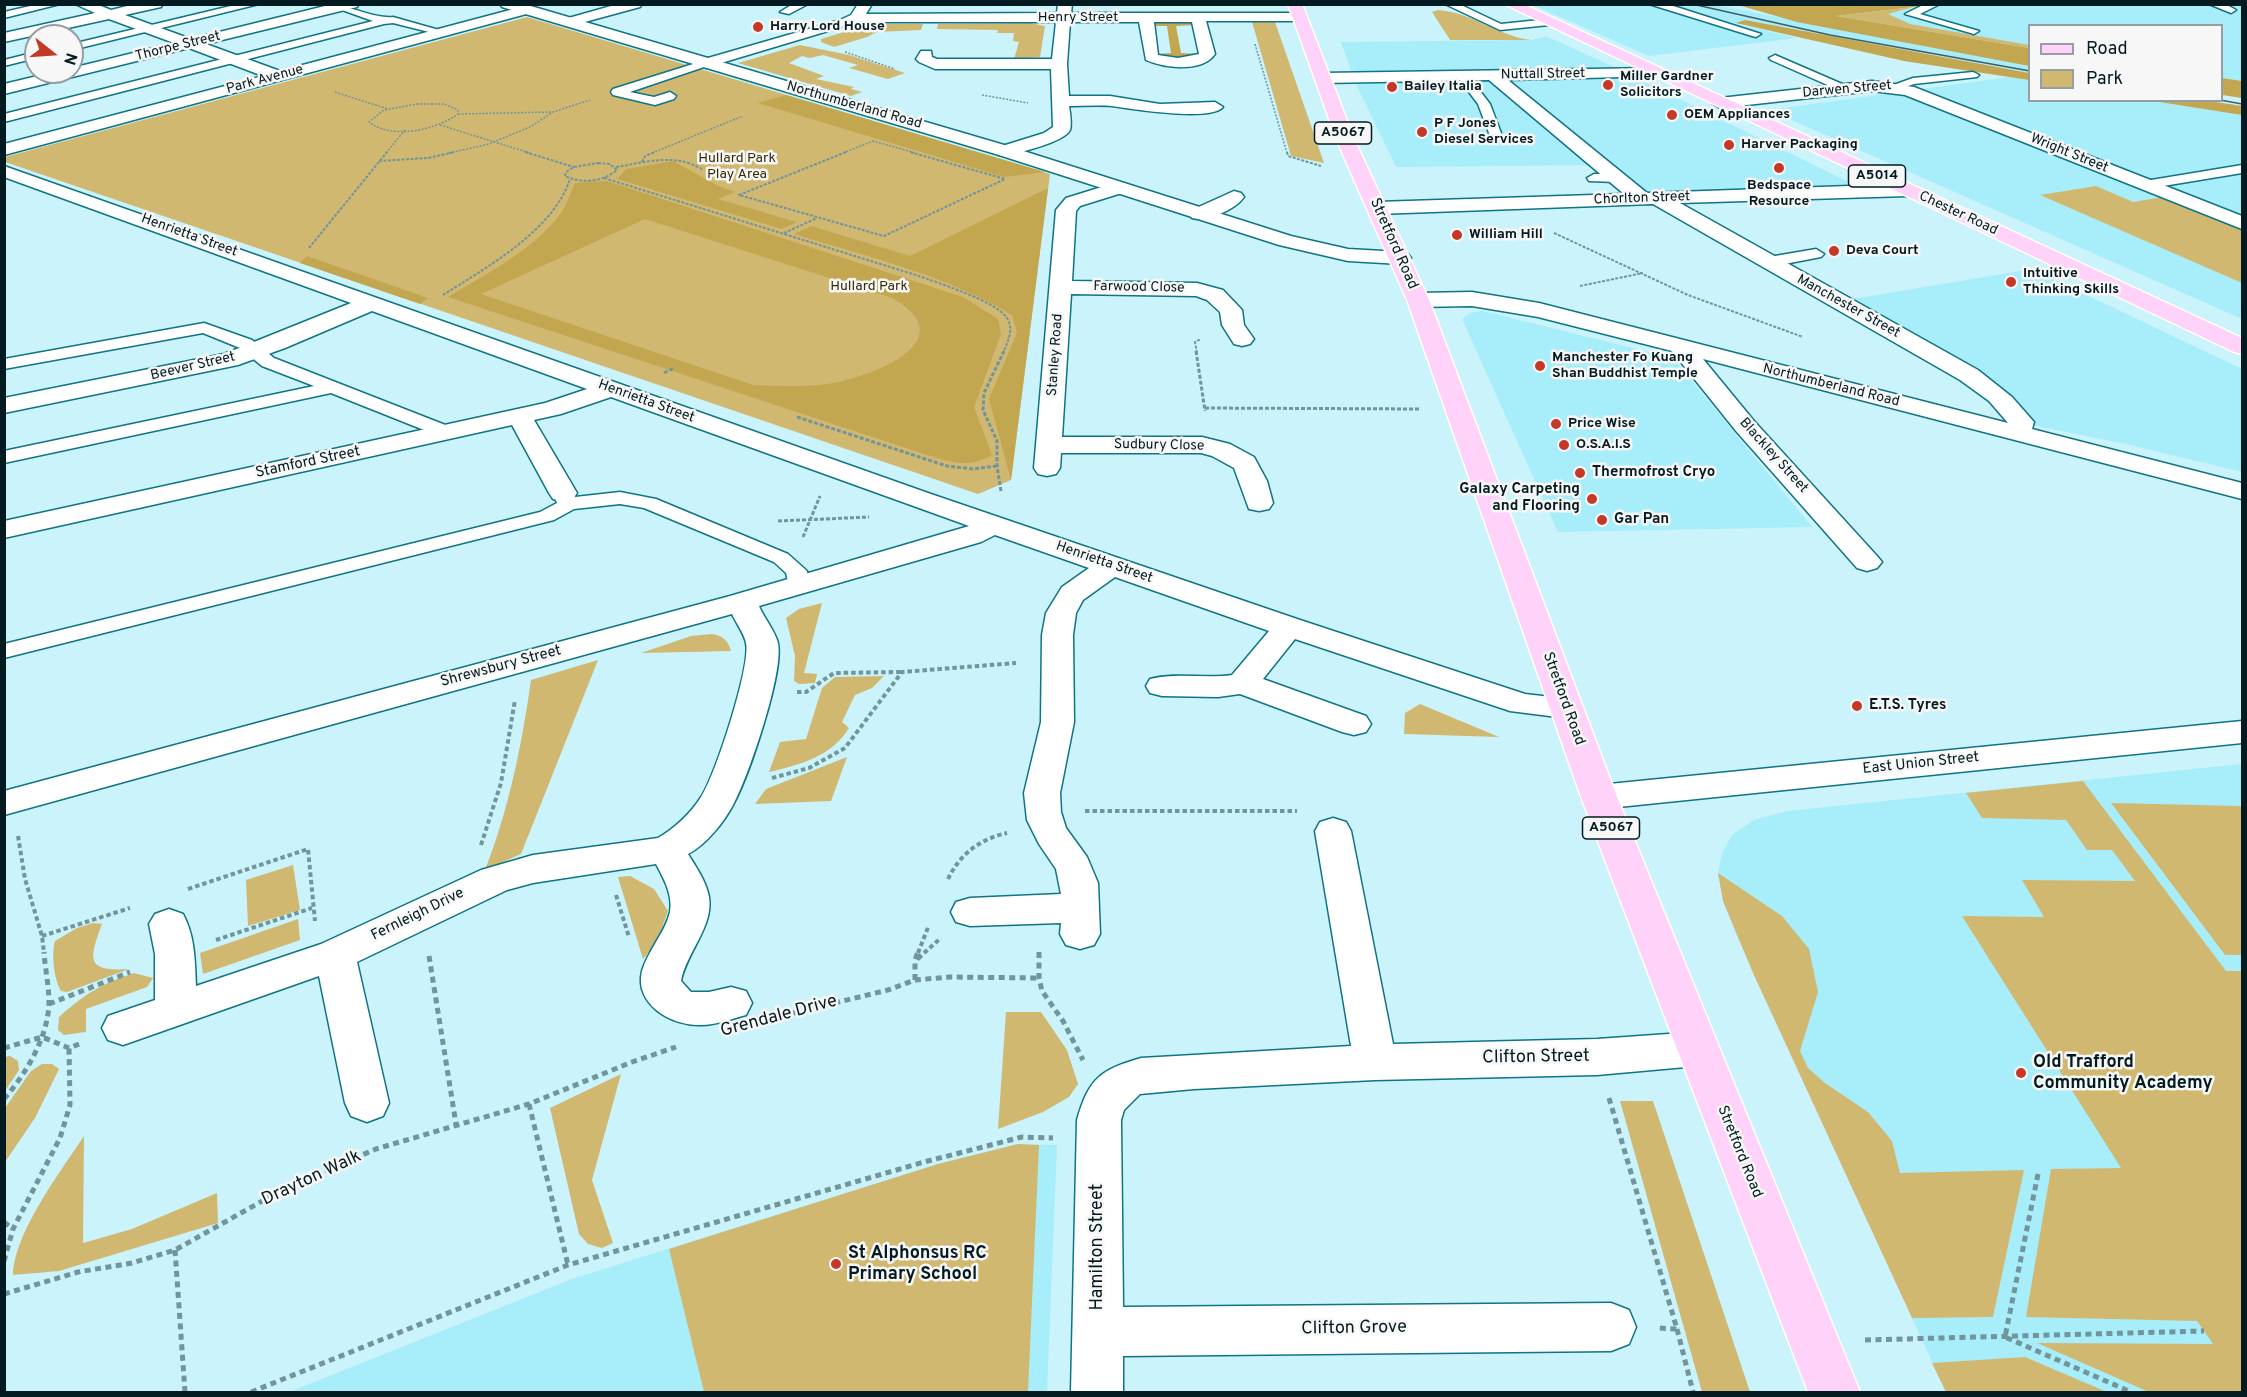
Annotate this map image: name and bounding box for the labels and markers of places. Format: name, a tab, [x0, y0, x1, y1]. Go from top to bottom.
place label: Harry Lord House	[770, 19, 885, 35]
marker: Harry Lord House	[751, 20, 765, 34]
place label: Miller Gardner Solicitors	[1620, 69, 1714, 102]
marker: Miller Gardner Solicitors	[1601, 78, 1615, 92]
place label: Bailey Italia	[1404, 79, 1482, 95]
marker: Bailey Italia	[1385, 80, 1399, 94]
place label: OEM Appliances	[1684, 107, 1790, 123]
marker: OEM Appliances	[1665, 108, 1679, 122]
place label: P F Jones Diesel Services	[1434, 116, 1534, 148]
marker: P F Jones Diesel Services	[1415, 125, 1429, 139]
place label: Harver Packaging	[1741, 137, 1858, 153]
marker: Harver Packaging	[1722, 138, 1736, 152]
marker: Bedspace Resource	[1772, 161, 1786, 175]
place label: Bedspace Resource	[1747, 178, 1811, 210]
place label: William Hill	[1469, 227, 1543, 243]
marker: William Hill	[1450, 228, 1464, 242]
place label: Deva Court	[1846, 243, 1919, 259]
marker: Deva Court	[1827, 244, 1841, 258]
place label: Intuitive Thinking Skills	[2023, 266, 2119, 298]
marker: Intuitive Thinking Skills	[2004, 275, 2018, 289]
place label: Manchester Fo Kuang Shan Buddhist Temple	[1552, 350, 1698, 382]
marker: Manchester Fo Kuang Shan Buddhist Temple	[1533, 359, 1547, 373]
place label: Price Wise	[1568, 416, 1636, 432]
marker: Price Wise	[1549, 417, 1563, 431]
place label: O.S.A.I.S	[1576, 437, 1631, 453]
marker: O.S.A.I.S	[1557, 438, 1571, 452]
place label: Thermofrost Cryo	[1592, 464, 1715, 482]
marker: Thermofrost Cryo	[1573, 466, 1587, 480]
place label: Galaxy Carpeting and Flooring	[1459, 481, 1580, 516]
marker: Galaxy Carpeting and Flooring	[1585, 492, 1599, 506]
place label: Gar Pan	[1614, 511, 1669, 529]
marker: Gar Pan	[1595, 513, 1609, 527]
place label: E.T.S. Tyres	[1869, 697, 1946, 715]
marker: E.T.S. Tyres	[1850, 699, 1864, 713]
place label: Old Trafford Community Academy	[2033, 1052, 2213, 1094]
marker: Old Trafford Community Academy	[2014, 1066, 2028, 1080]
place label: St Alphonsus RC Primary School	[848, 1243, 987, 1286]
marker: St Alphonsus RC Primary School	[829, 1257, 843, 1271]

